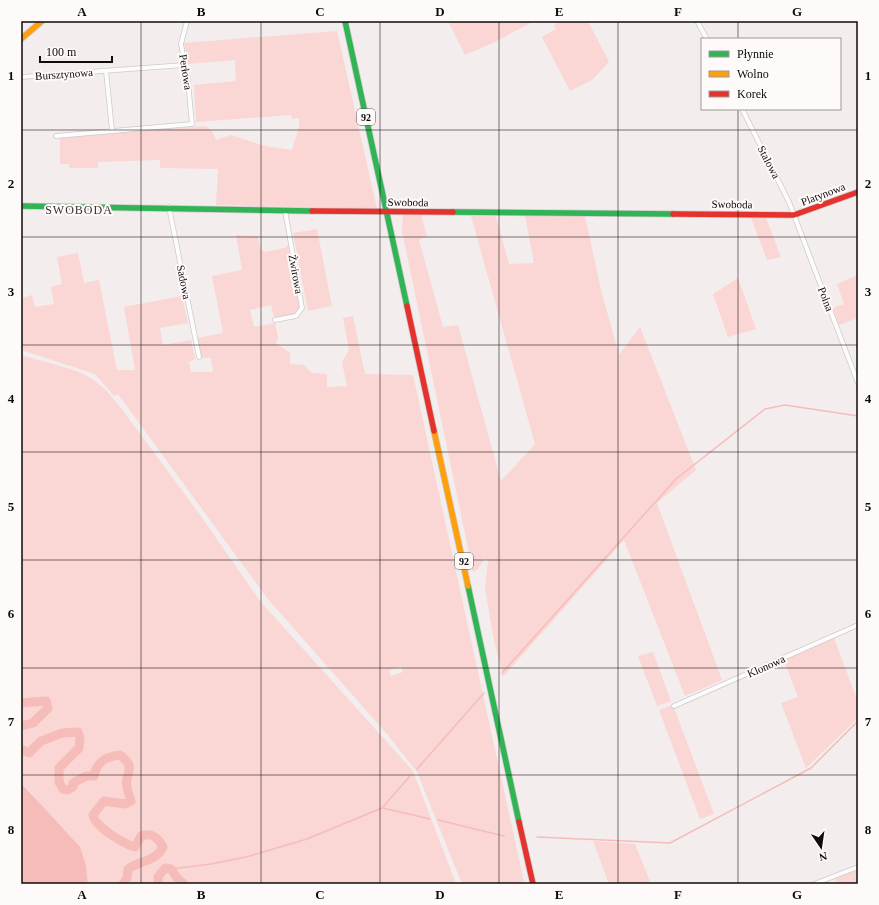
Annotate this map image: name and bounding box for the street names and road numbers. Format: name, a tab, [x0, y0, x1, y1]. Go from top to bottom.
street label: Perłowa	[177, 53, 195, 91]
street label: Bursztynowa	[35, 66, 93, 82]
road number: 92	[357, 109, 375, 125]
street label: Stalowa	[755, 144, 783, 181]
street label: Platynowa	[799, 180, 847, 208]
street label: Swoboda	[387, 196, 429, 208]
street label: Swoboda	[711, 198, 753, 210]
street label: Żwirowa	[287, 253, 305, 295]
street label: Sadowa	[175, 264, 193, 300]
street label: Polna	[816, 285, 836, 313]
road number: 92	[455, 553, 473, 569]
street label: Klonowa	[745, 652, 787, 680]

